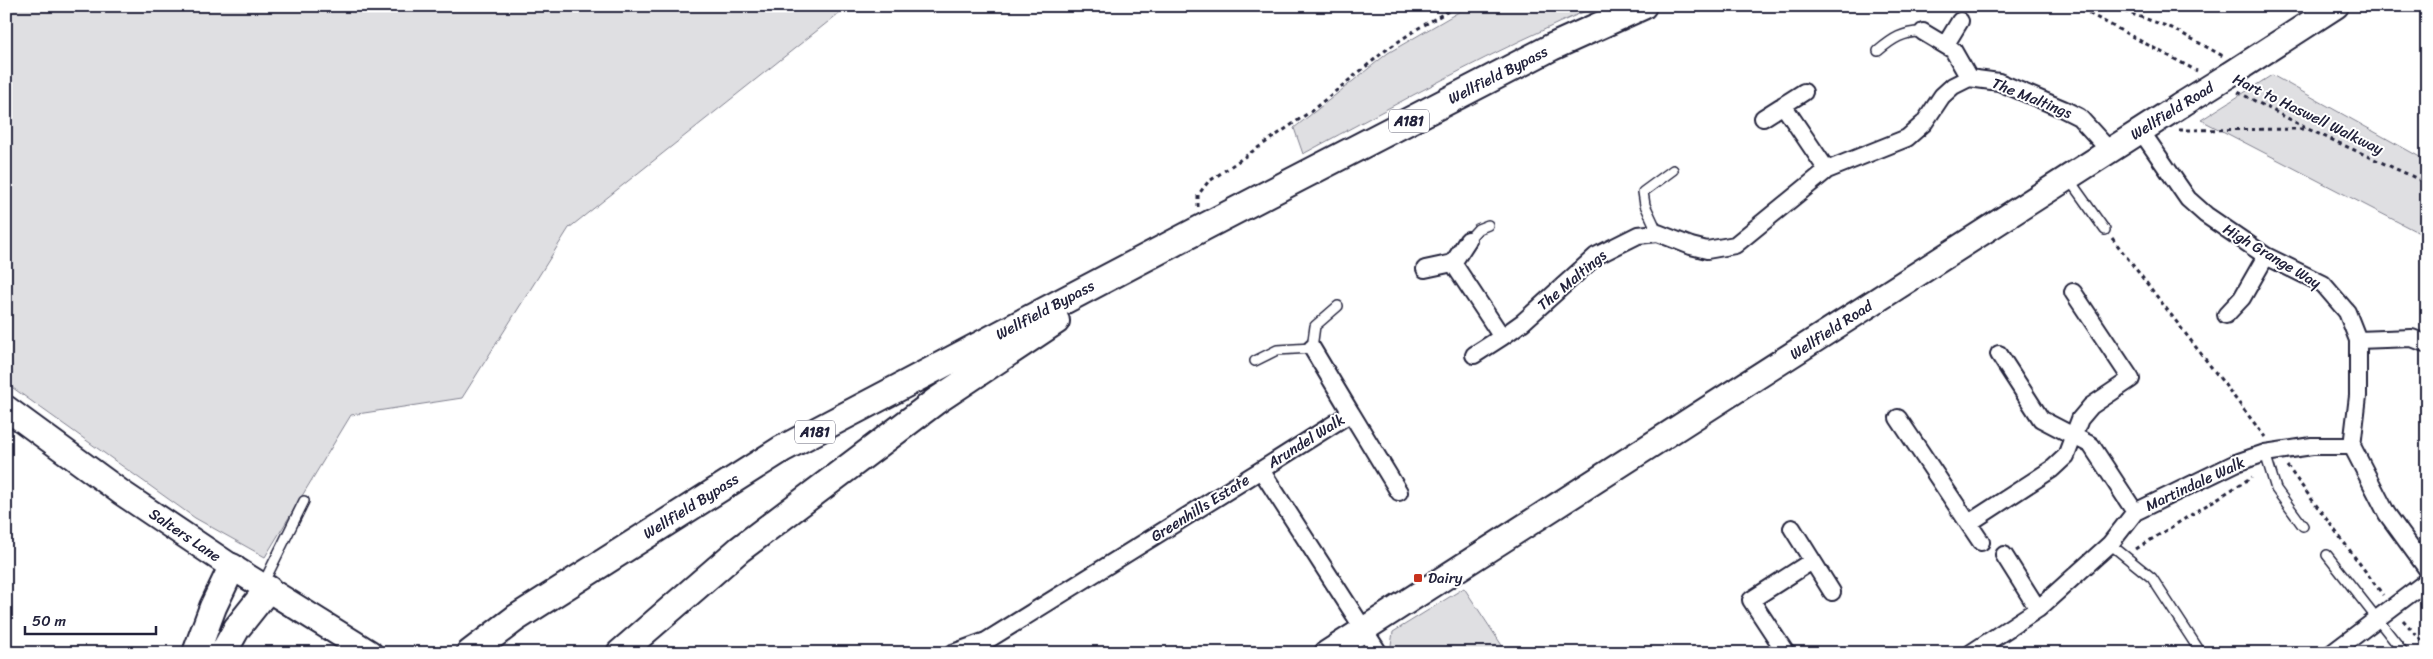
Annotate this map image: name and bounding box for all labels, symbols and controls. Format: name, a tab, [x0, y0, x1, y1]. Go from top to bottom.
street label: Wellfield Bypass	[1443, 39, 1553, 111]
street label: Hart to Haswell Walkway	[2228, 66, 2388, 162]
street label: The Maltings	[1988, 70, 2077, 126]
street label: Wellfield Road	[2125, 74, 2220, 147]
road number: A181	[1389, 110, 1429, 132]
street label: High Grange Way	[2218, 216, 2326, 296]
street label: The Maltings	[1531, 242, 1613, 317]
street label: Wellfield Bypass	[991, 273, 1099, 347]
street label: Wellfield Road	[1784, 293, 1879, 367]
street label: Arundel Walk	[1261, 407, 1350, 476]
road number: A181	[795, 421, 835, 444]
street label: Martindale Walk	[2141, 449, 2250, 518]
street label: Wellfield Bypass	[638, 466, 744, 546]
street label: Greenhills Estate	[1145, 467, 1255, 549]
street label: Salters Lane	[143, 501, 227, 569]
place label: Dairy	[1428, 565, 1463, 591]
marker: Dairy	[1412, 572, 1424, 584]
scale bar	[25, 604, 156, 636]
text: 50 m	[32, 608, 67, 634]

